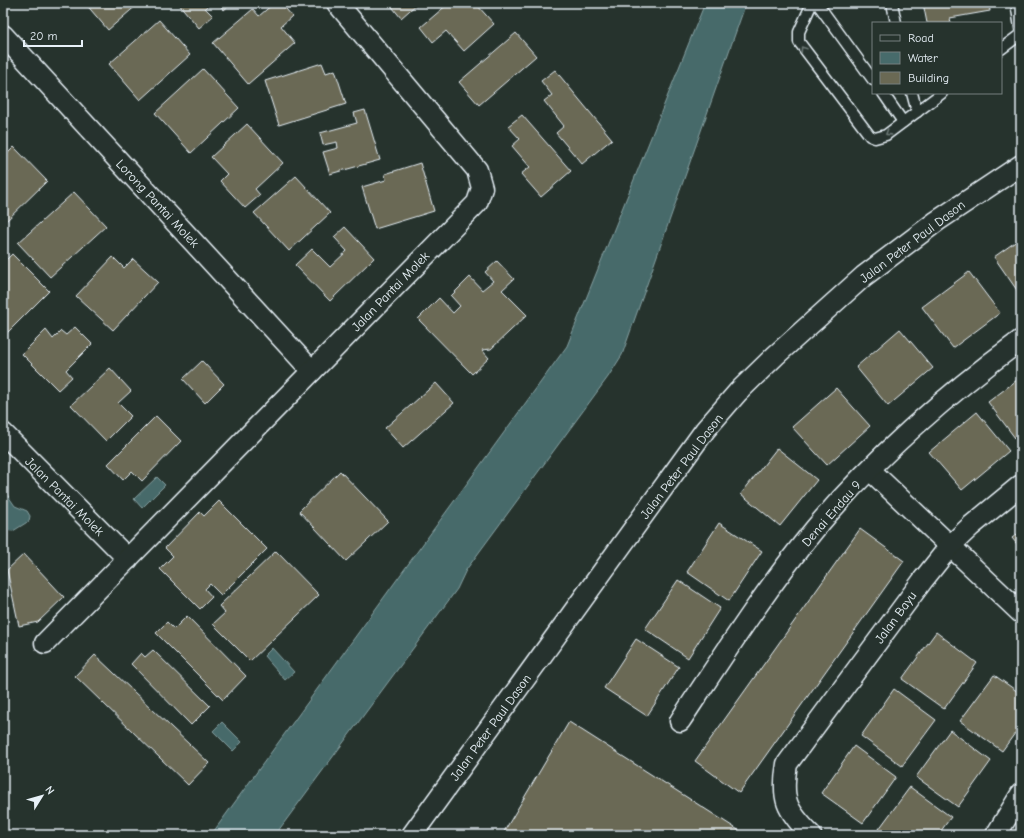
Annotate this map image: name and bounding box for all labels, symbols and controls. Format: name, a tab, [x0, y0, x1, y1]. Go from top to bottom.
scale bar	[24, 22, 82, 48]
legend	[872, 22, 1002, 94]
text: 20 m	[30, 29, 58, 43]
text: Road	[908, 31, 934, 45]
one-way arrow	[800, 46, 808, 53]
text: Water	[908, 51, 938, 65]
text: Building	[908, 71, 949, 85]
one-way arrow	[885, 128, 892, 135]
street label: Lorong Pantai Molek	[113, 156, 203, 251]
street label: Jalan Peter Paul Dason	[857, 197, 968, 286]
street label: Jalan Pantai Molek	[348, 248, 433, 334]
street label: Jalan Peter Paul Dason	[637, 411, 726, 522]
street label: Jalan Pantai Molek	[22, 454, 108, 539]
street label: Denai Endau 9	[799, 477, 864, 549]
street label: Jalan Bayu	[871, 588, 919, 646]
street label: Jalan Peter Paul Dason	[447, 671, 534, 783]
north arrow	[22, 776, 62, 816]
text: N	[42, 784, 57, 797]

